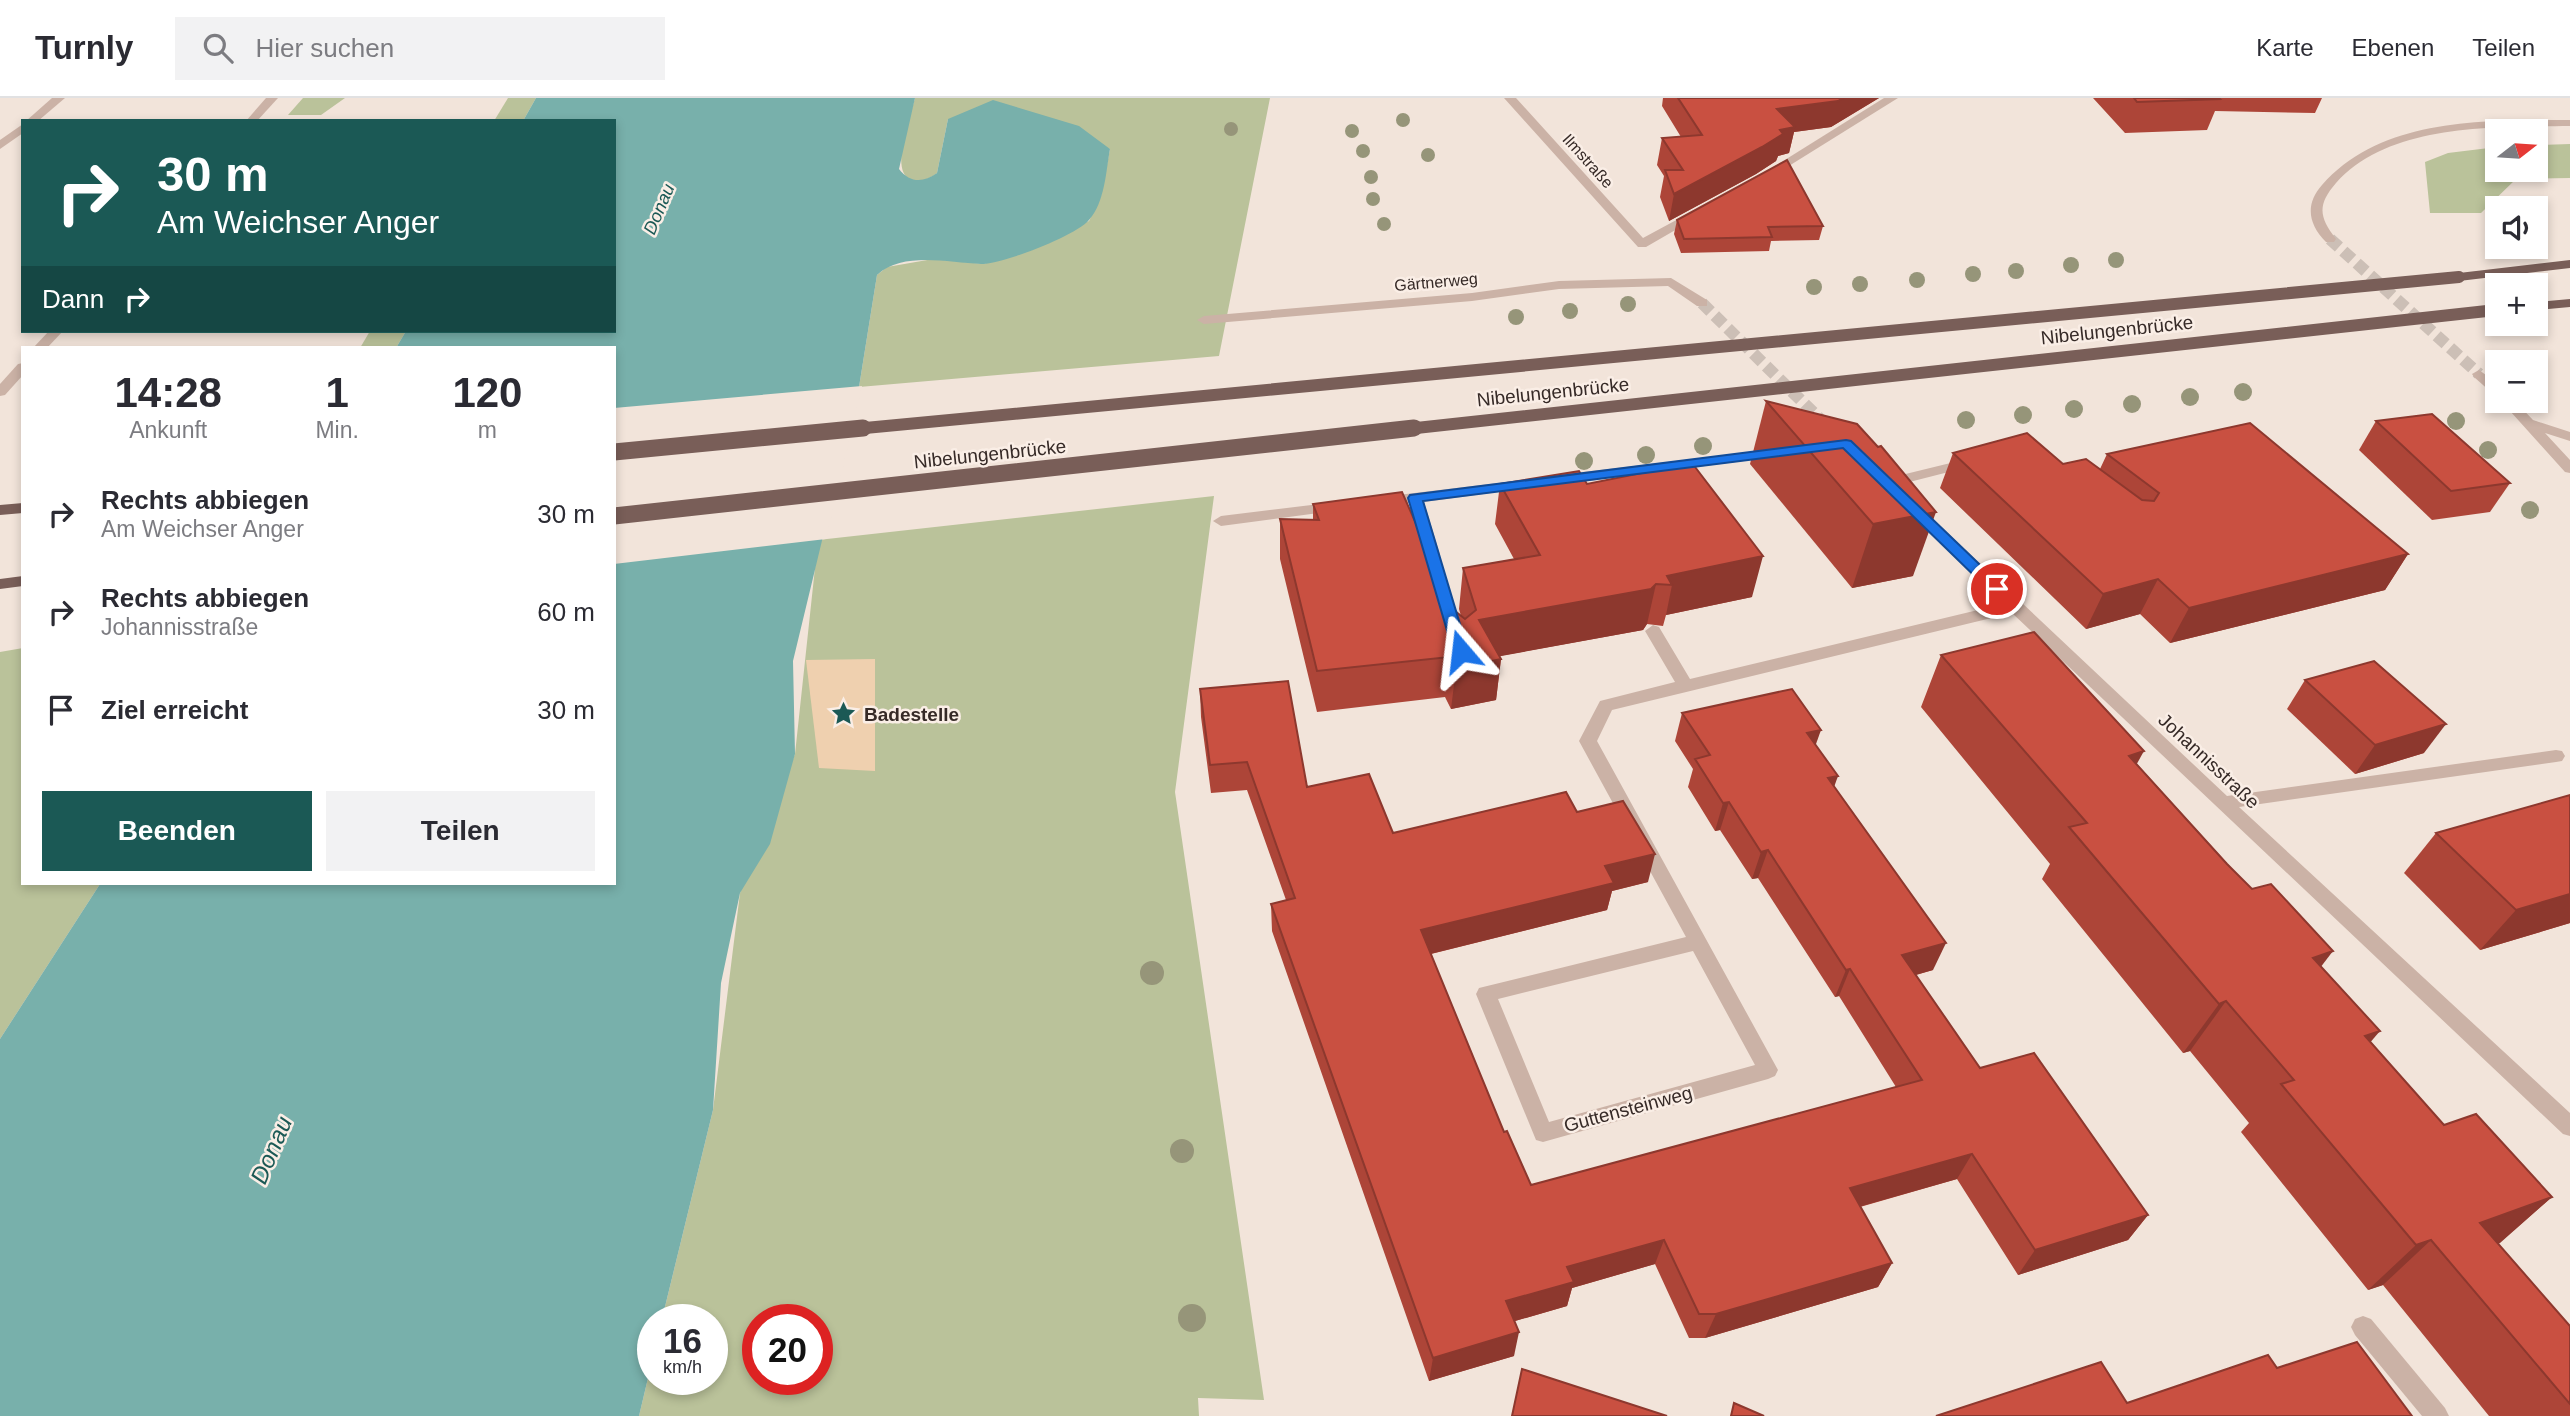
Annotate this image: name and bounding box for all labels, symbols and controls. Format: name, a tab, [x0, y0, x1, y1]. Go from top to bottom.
search box	[175, 17, 665, 80]
text: Turnly	[35, 29, 133, 66]
icon: search	[199, 29, 237, 67]
text: Hier suchen	[255, 33, 394, 63]
text: Karte	[2256, 34, 2314, 61]
text: Ebenen	[2352, 34, 2434, 61]
text: Teilen	[2472, 34, 2535, 61]
north arrow	[2485, 119, 2548, 182]
map controls	[2485, 119, 2548, 413]
street label: Ilmstraße	[1559, 131, 1617, 192]
icon: right	[42, 147, 133, 238]
text: 30 m	[157, 147, 269, 201]
water label: Donau	[639, 181, 679, 237]
button: sound	[2485, 196, 2548, 259]
text: Am Weichser Anger	[157, 204, 439, 240]
street label: Gärtnerweg	[1394, 270, 1478, 294]
button: +	[2485, 273, 2548, 336]
icon: right	[118, 280, 156, 318]
text: Dann	[42, 284, 104, 314]
street label: Nibelungenbrücke	[2040, 312, 2194, 348]
button: −	[2485, 350, 2548, 413]
text: 14:28	[115, 369, 222, 416]
text: 1	[325, 369, 349, 416]
text: 120	[452, 369, 522, 416]
street label: Nibelungenbrücke	[1476, 374, 1630, 410]
text: Ankunft	[129, 417, 207, 443]
text: Min.	[315, 417, 359, 443]
text: m	[478, 417, 497, 443]
street label: Nibelungenbrücke	[913, 436, 1067, 472]
text: Rechts abbiegen	[101, 485, 309, 515]
icon: right	[42, 495, 80, 533]
text: 30 m	[537, 499, 595, 529]
text: Am Weichser Anger	[101, 516, 304, 542]
pin	[1967, 559, 2027, 619]
icon: arrive	[1978, 570, 2016, 608]
text: Rechts abbiegen	[101, 583, 309, 613]
icon: right	[42, 593, 80, 631]
text: 60 m	[537, 597, 595, 627]
text: Johannisstraße	[101, 614, 258, 640]
position arrow	[1424, 614, 1498, 688]
icon: arrive	[42, 691, 80, 729]
text: Ziel erreicht	[101, 695, 248, 725]
text: 30 m	[537, 695, 595, 725]
place icon: Badestelle	[830, 700, 858, 728]
place label: Badestelle	[864, 704, 959, 725]
street label: Johannisstraße	[2154, 709, 2264, 813]
button: Beenden	[42, 791, 312, 871]
button: Teilen	[326, 791, 595, 871]
street label: Guttensteinweg	[1562, 1082, 1694, 1136]
water label: Donau	[245, 1112, 297, 1188]
speed limit sign: 20	[742, 1304, 833, 1395]
text: 16	[663, 1321, 702, 1360]
text: km/h	[663, 1357, 702, 1377]

